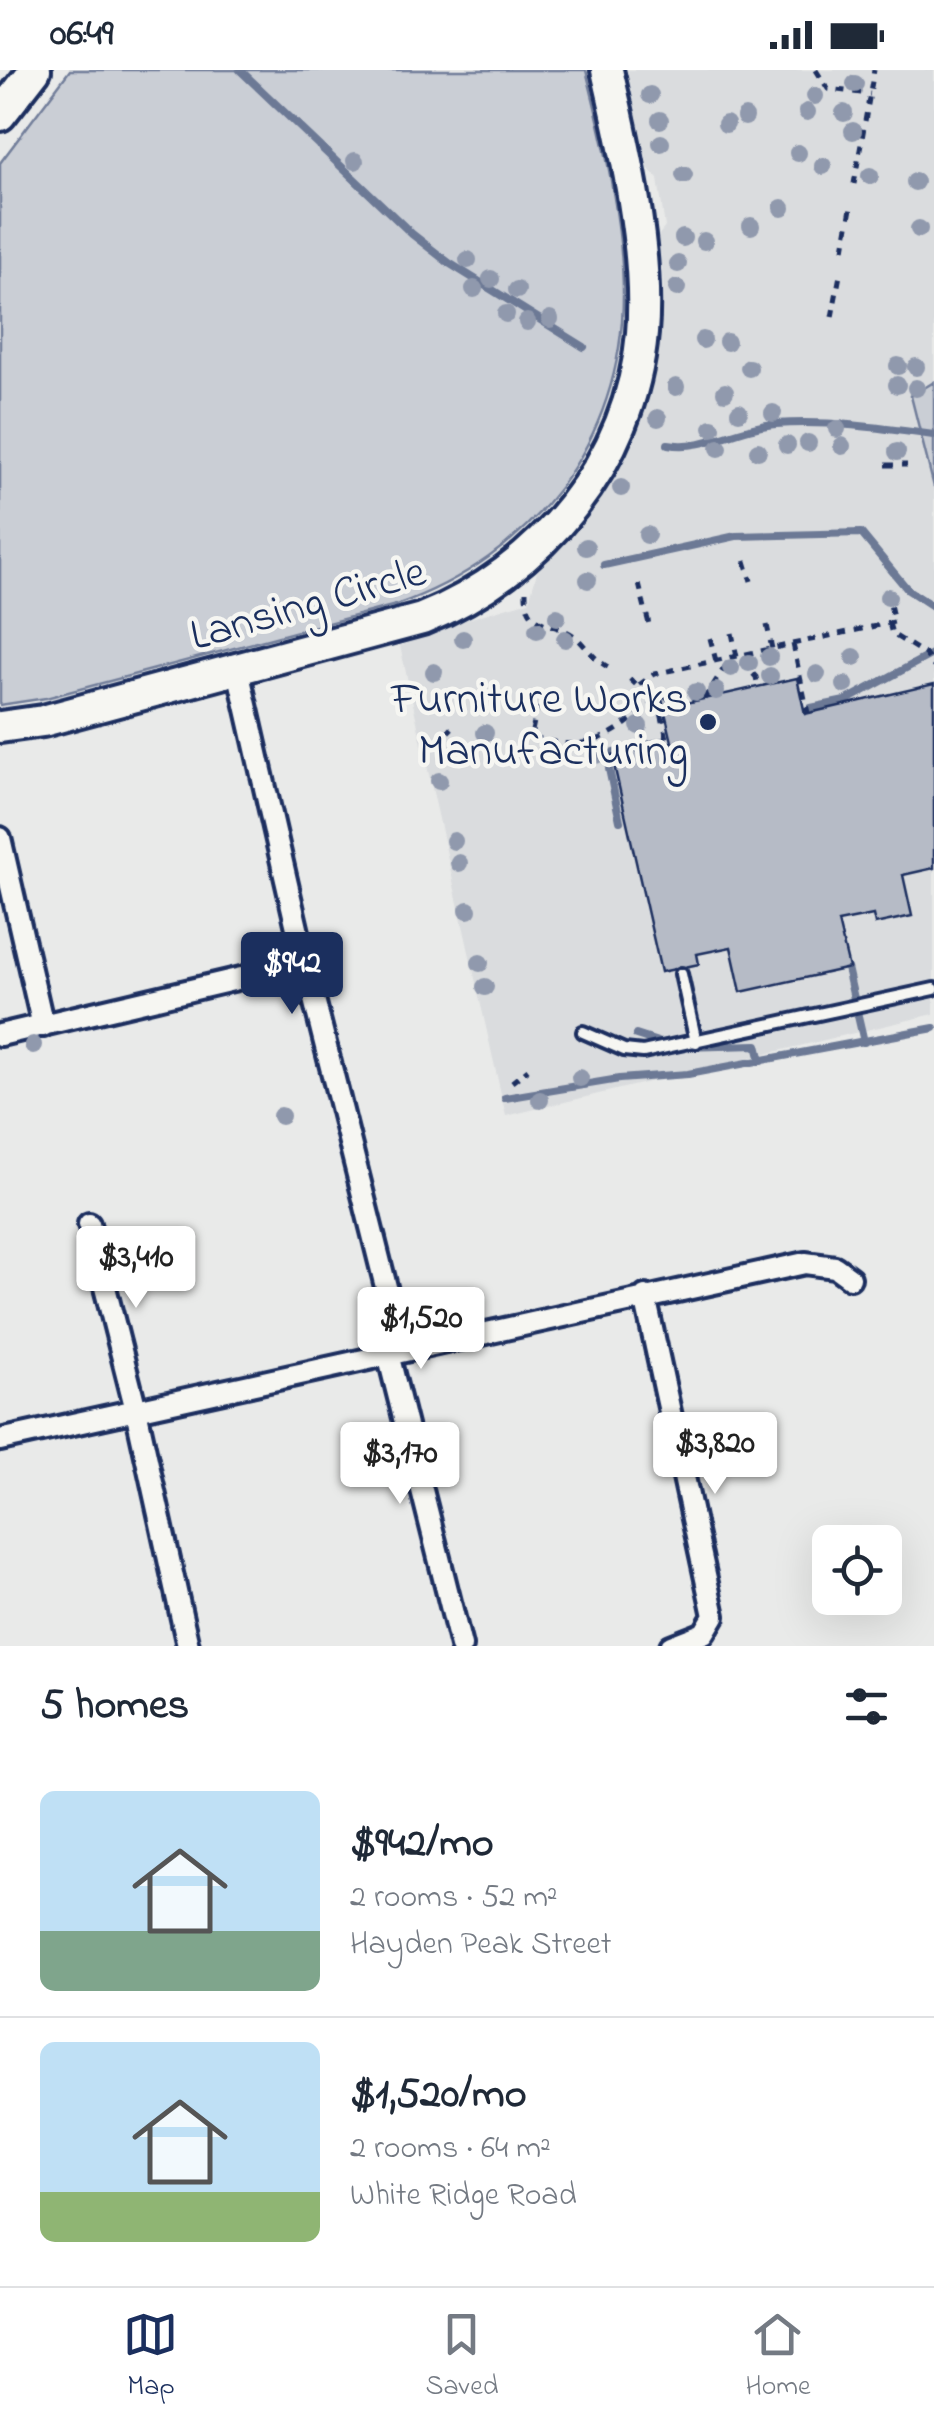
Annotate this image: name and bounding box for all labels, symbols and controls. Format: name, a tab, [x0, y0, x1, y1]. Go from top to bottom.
text: 06:49	[50, 7, 113, 63]
street label: Lansing Circle	[183, 540, 435, 672]
place label: Furniture Works Manufacturing	[390, 668, 688, 787]
marker: Furniture Works Manufacturing	[697, 711, 719, 733]
pin: $942	[233, 932, 351, 1017]
text: $942	[263, 941, 321, 988]
pin: $3,410	[55, 1226, 217, 1311]
text: $3,410	[98, 1235, 174, 1282]
pin: $1,520	[340, 1287, 502, 1372]
text: $1,520	[379, 1296, 463, 1343]
pin: $3,820	[634, 1412, 796, 1497]
text: $3,820	[675, 1421, 755, 1468]
pin: $3,170	[319, 1422, 481, 1507]
text: $3,170	[362, 1431, 438, 1478]
map controls	[812, 1525, 902, 1615]
button: locate	[812, 1525, 902, 1615]
text: 5 homes	[40, 1676, 189, 1737]
icon: filters	[839, 1679, 894, 1734]
text: $942/mo	[350, 1814, 494, 1875]
icon: home	[120, 1831, 240, 1951]
text: 2 rooms · 52 m²	[350, 1875, 558, 1922]
text: Hayden Peak Street	[350, 1922, 612, 1969]
text: $1,520/mo	[350, 2065, 526, 2126]
icon: home	[120, 2082, 240, 2202]
text: 2 rooms · 64 m²	[350, 2126, 551, 2173]
text: White Ridge Road	[350, 2173, 577, 2220]
tab: Map	[123, 2307, 178, 2408]
tab: Saved	[425, 2307, 498, 2408]
tab: Home	[745, 2307, 811, 2408]

